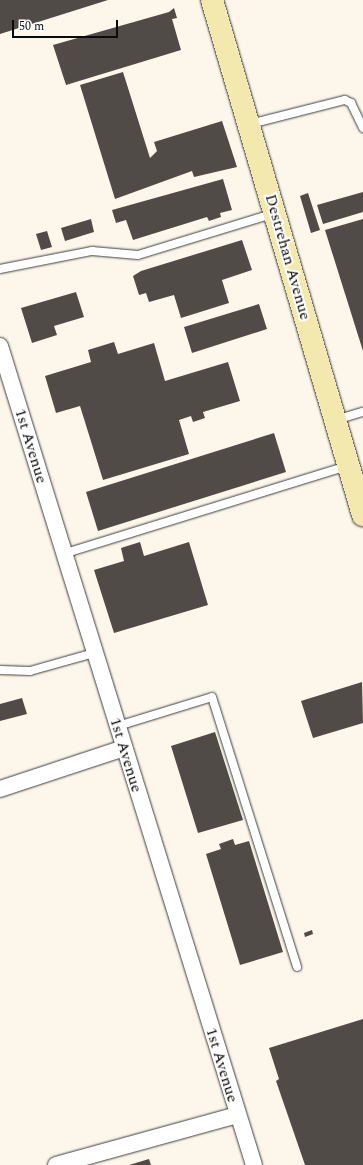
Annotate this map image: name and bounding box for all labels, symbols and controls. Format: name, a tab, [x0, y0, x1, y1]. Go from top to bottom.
scale bar	[14, 12, 120, 38]
text: 50 m	[19, 17, 44, 36]
street label: Destrehan Avenue	[261, 192, 315, 322]
street label: 1st Avenue	[11, 406, 51, 486]
street label: 1st Avenue	[106, 715, 146, 795]
street label: 1st Avenue	[202, 1025, 242, 1105]

